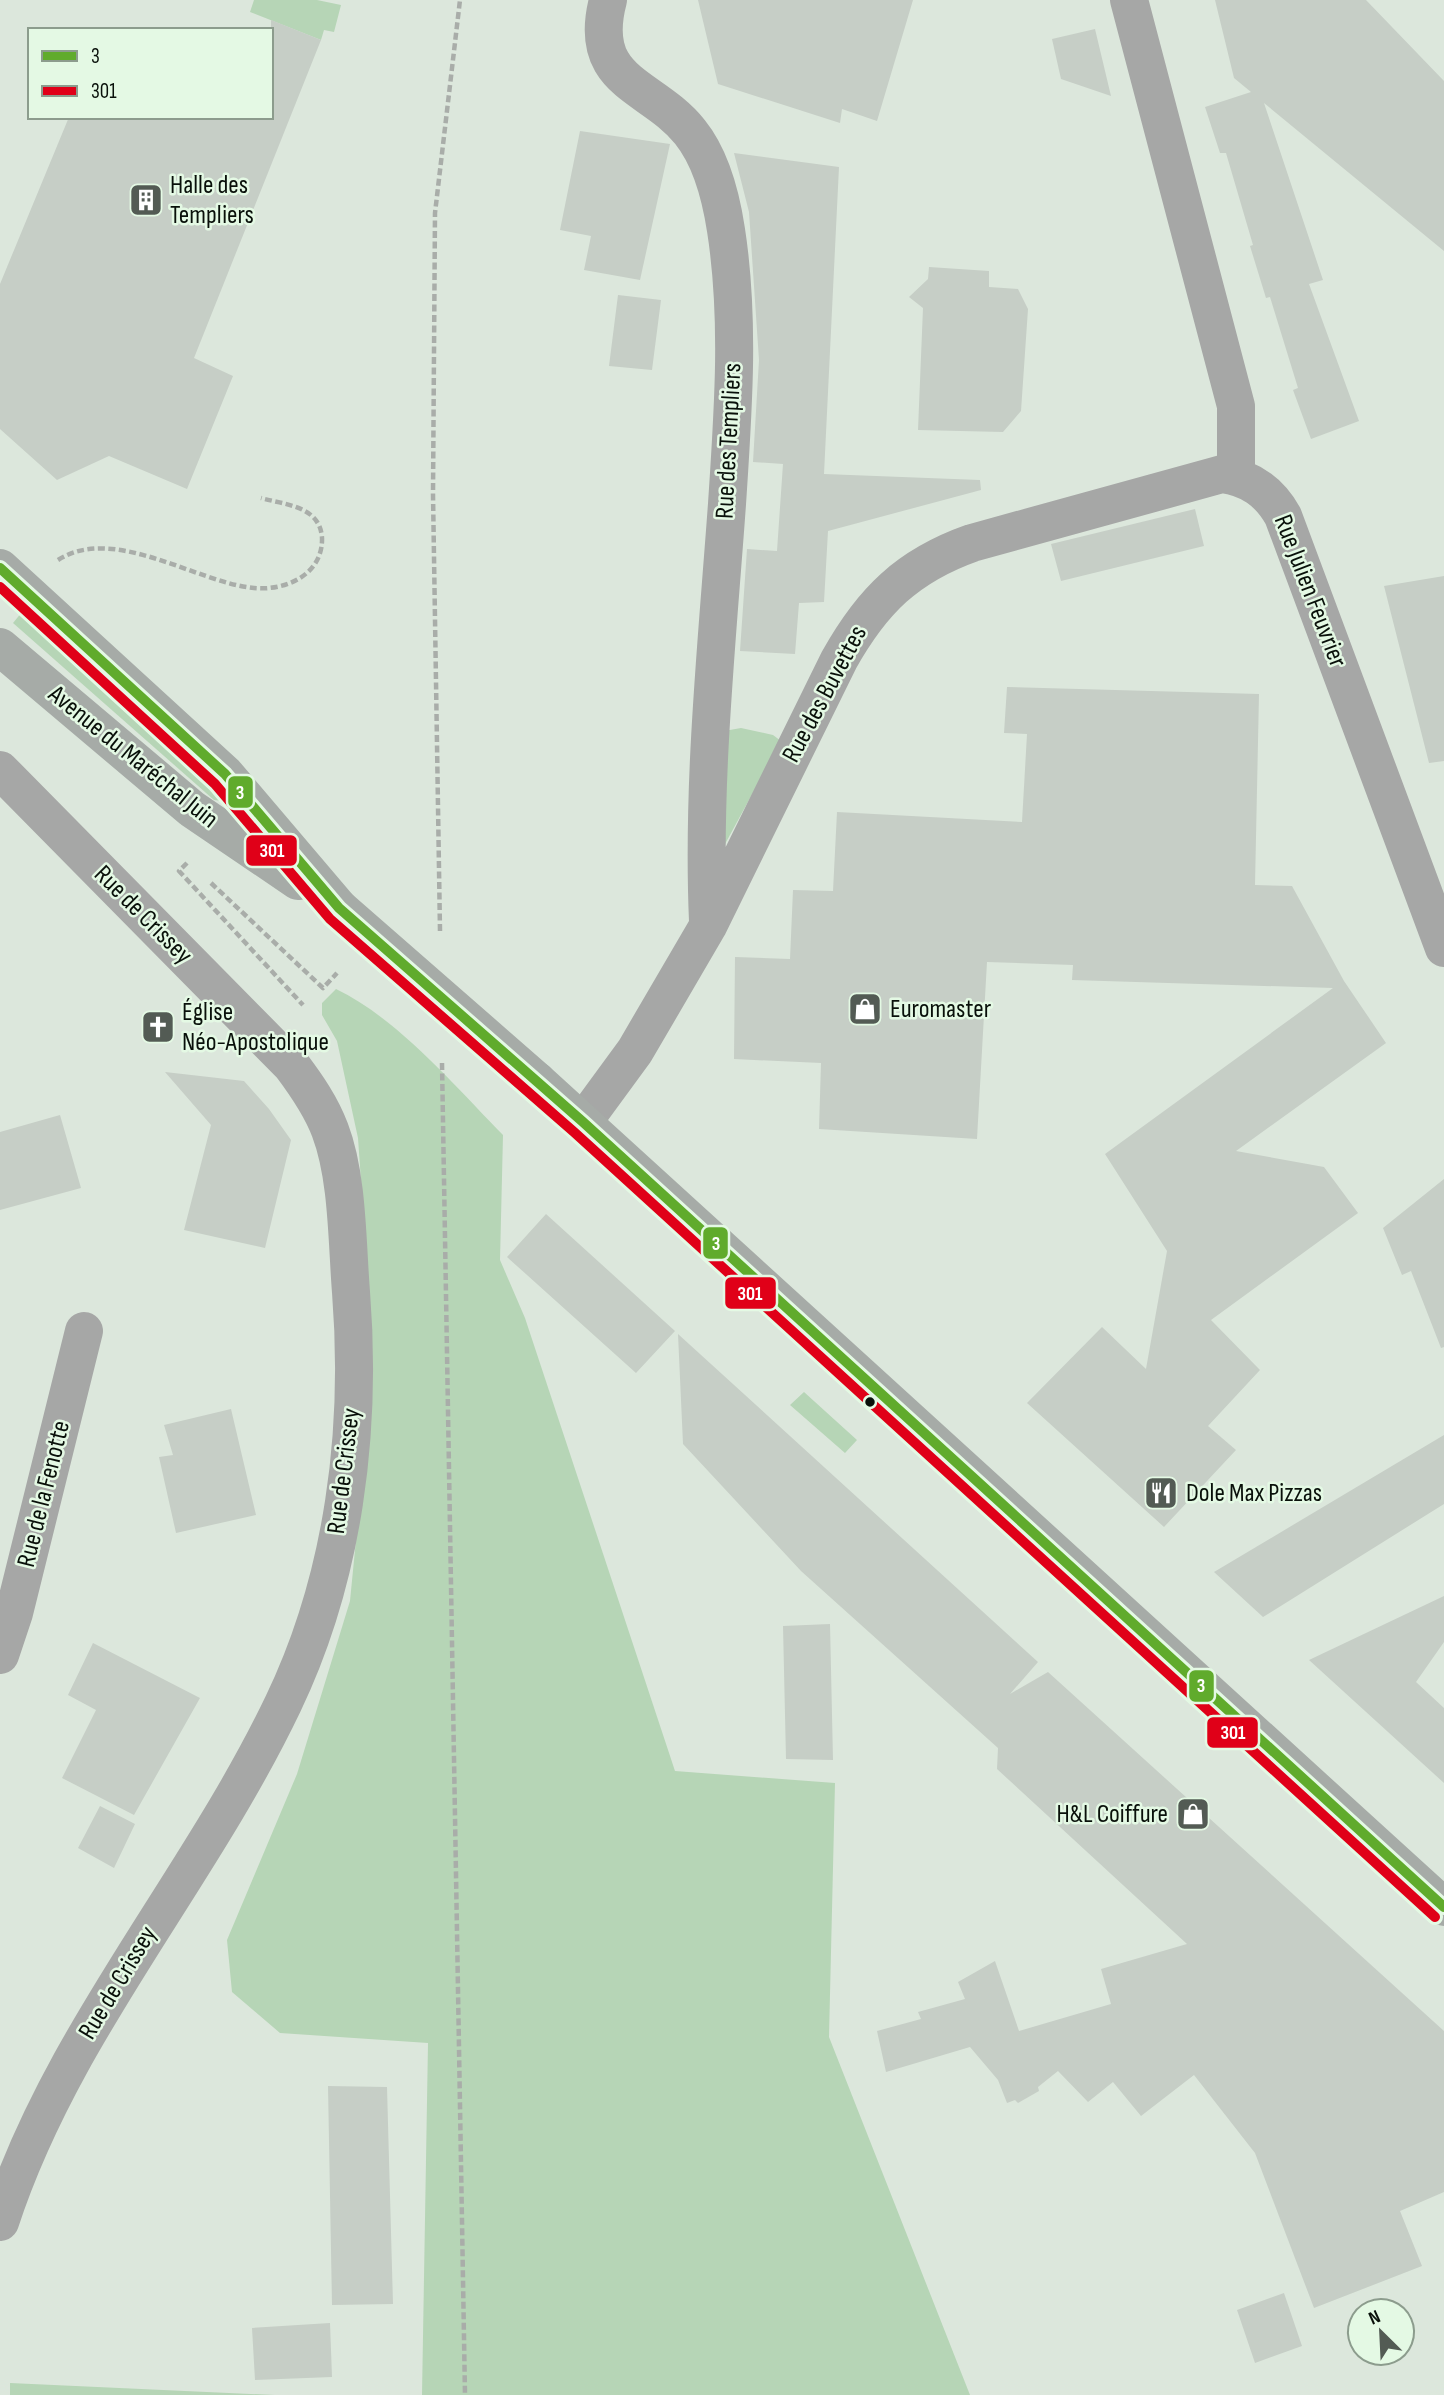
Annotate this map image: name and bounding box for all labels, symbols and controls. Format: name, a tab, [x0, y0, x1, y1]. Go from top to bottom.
legend	[28, 28, 273, 119]
text: 3	[91, 44, 100, 69]
text: 301	[91, 79, 117, 104]
place label: Halle des Templiers	[170, 170, 254, 231]
building icon: Halle des Templiers	[127, 181, 165, 219]
street label: Rue des Templiers	[709, 362, 749, 520]
street label: Rue Julien Feuvrier	[1267, 510, 1353, 672]
street label: Rue des Buvettes	[776, 620, 874, 768]
street label: Avenue du Maréchal Juin	[41, 679, 224, 835]
line badge: 3	[227, 775, 254, 809]
text: 3	[236, 782, 244, 805]
line badge: 301	[245, 834, 298, 867]
text: 301	[259, 840, 285, 863]
street label: Rue de Crissey	[87, 859, 199, 971]
shop icon: Euromaster	[846, 990, 884, 1028]
place label: Euromaster	[890, 994, 992, 1025]
place label: Église Néo-Apostolique	[182, 997, 329, 1058]
church icon: Église Néo-Apostolique	[139, 1008, 177, 1046]
line badge: 3	[702, 1226, 729, 1260]
text: 3	[712, 1233, 720, 1256]
line badge: 301	[724, 1276, 777, 1310]
text: 301	[737, 1283, 763, 1306]
unlabelled marker	[863, 1395, 877, 1409]
street label: Rue de Crissey	[321, 1406, 367, 1536]
street label: Rue de la Fenotte	[11, 1418, 77, 1570]
restaurant icon: Dole Max Pizzas	[1142, 1474, 1180, 1512]
place label: Dole Max Pizzas	[1186, 1478, 1322, 1509]
line badge: 3	[1188, 1669, 1215, 1703]
text: 3	[1197, 1675, 1205, 1698]
line badge: 301	[1206, 1716, 1259, 1749]
text: 301	[1220, 1722, 1246, 1745]
shop icon: H&L Coiffure	[1174, 1795, 1212, 1833]
place label: H&L Coiffure	[1057, 1799, 1168, 1830]
street label: Rue de Crissey	[72, 1921, 164, 2045]
north arrow	[1346, 2297, 1416, 2367]
text: N	[1365, 2305, 1384, 2330]

